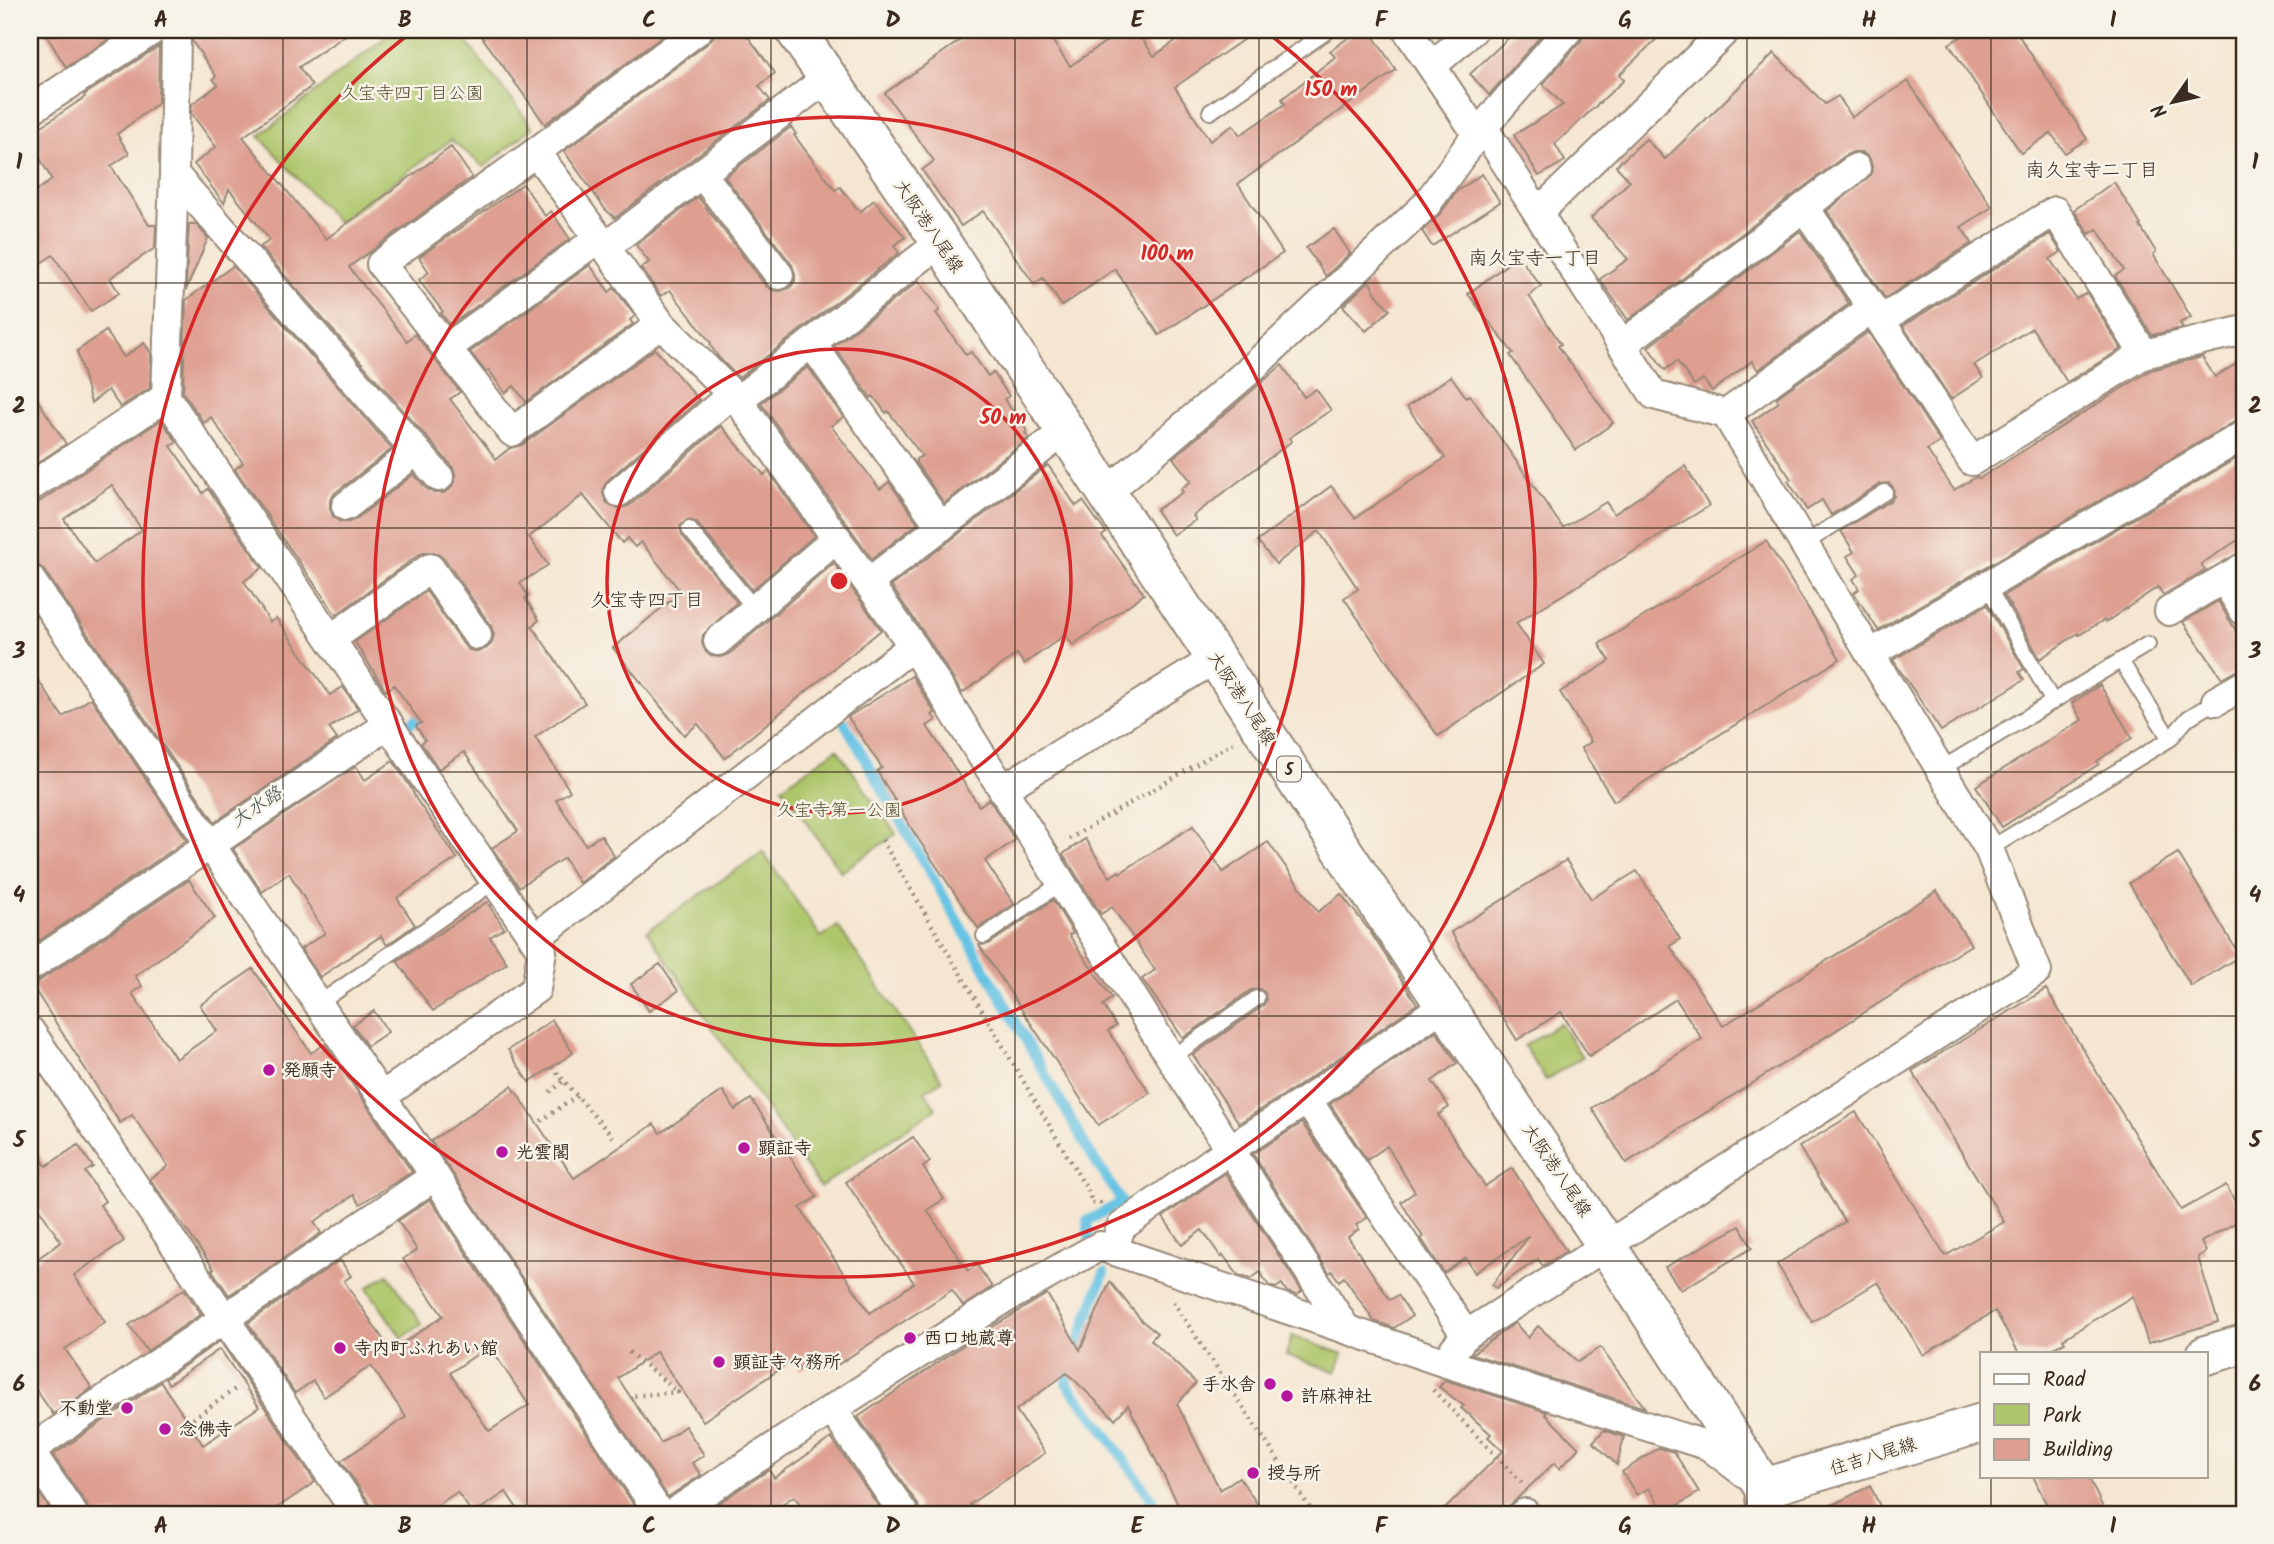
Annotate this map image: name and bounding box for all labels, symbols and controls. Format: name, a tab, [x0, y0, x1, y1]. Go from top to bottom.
text: A	[154, 3, 168, 39]
text: B	[398, 3, 412, 39]
text: C	[642, 3, 656, 39]
text: D	[885, 3, 901, 39]
text: E	[1131, 3, 1145, 39]
text: F	[1375, 3, 1389, 39]
text: G	[1618, 3, 1632, 39]
text: H	[1862, 3, 1877, 39]
text: I	[2109, 3, 2117, 39]
north arrow	[2138, 66, 2208, 136]
text: 150 m	[1304, 74, 1358, 107]
park label: 久宝寺四丁目公園	[340, 80, 484, 109]
text: N	[2145, 97, 2176, 124]
text: 1	[16, 145, 23, 181]
text: 1	[2252, 145, 2259, 181]
district label: 南久宝寺二丁目	[2025, 156, 2159, 186]
street label: 大阪港八尾線	[886, 174, 970, 280]
text: 100 m	[1140, 238, 1194, 271]
district label: 南久宝寺一丁目	[1468, 244, 1602, 274]
text: 2	[12, 389, 26, 425]
text: 2	[2248, 389, 2262, 425]
text: 50 m	[979, 402, 1026, 435]
centre of rings	[827, 569, 851, 593]
district label: 久宝寺四丁目	[590, 586, 704, 616]
text: 3	[12, 634, 26, 670]
text: 3	[2248, 634, 2262, 670]
street label: 大阪港八尾線	[1199, 646, 1282, 752]
road number: 5	[1277, 756, 1301, 782]
water label: 大水路	[225, 779, 290, 836]
park label: 久宝寺第一公園	[776, 797, 902, 826]
text: 4	[13, 878, 26, 914]
text: 4	[2249, 878, 2262, 914]
place label: 発願寺	[283, 1057, 337, 1086]
marker: 発願寺	[261, 1062, 277, 1078]
street label: 大阪港八尾線	[1514, 1118, 1598, 1224]
text: 5	[12, 1123, 27, 1159]
text: 5	[2248, 1123, 2263, 1159]
place label: 顕証寺	[758, 1135, 812, 1164]
place label: 光雲閣	[516, 1139, 570, 1168]
marker: 顕証寺	[736, 1140, 752, 1156]
marker: 光雲閣	[494, 1144, 510, 1160]
place label: 西口地蔵尊	[924, 1325, 1014, 1354]
marker: 西口地蔵尊	[902, 1330, 918, 1346]
place label: 寺内町ふれあい館	[354, 1335, 498, 1364]
marker: 寺内町ふれあい館	[332, 1340, 348, 1356]
place label: 顕証寺々務所	[733, 1349, 841, 1378]
legend	[1980, 1352, 2208, 1478]
marker: 顕証寺々務所	[711, 1354, 727, 1370]
text: Road	[2043, 1364, 2086, 1397]
text: 6	[13, 1367, 25, 1403]
text: 6	[2249, 1367, 2261, 1403]
place label: 手水舎	[1202, 1371, 1256, 1400]
marker: 手水舎	[1262, 1376, 1278, 1392]
place label: 許麻神社	[1301, 1383, 1373, 1412]
marker: 許麻神社	[1279, 1388, 1295, 1404]
place label: 不動堂	[59, 1395, 113, 1424]
marker: 不動堂	[119, 1400, 135, 1416]
text: Park	[2043, 1400, 2081, 1433]
place label: 念佛寺	[179, 1416, 233, 1445]
marker: 念佛寺	[157, 1421, 173, 1437]
street label: 住吉八尾線	[1826, 1430, 1921, 1484]
text: Building	[2043, 1434, 2113, 1467]
place label: 授与所	[1267, 1460, 1321, 1489]
marker: 授与所	[1245, 1465, 1261, 1481]
text: A	[154, 1509, 168, 1544]
text: B	[398, 1509, 412, 1544]
text: C	[642, 1509, 656, 1544]
text: D	[885, 1509, 901, 1544]
text: E	[1131, 1509, 1145, 1544]
text: F	[1375, 1509, 1389, 1544]
text: G	[1618, 1509, 1632, 1544]
text: H	[1862, 1509, 1877, 1544]
text: I	[2109, 1509, 2117, 1544]

